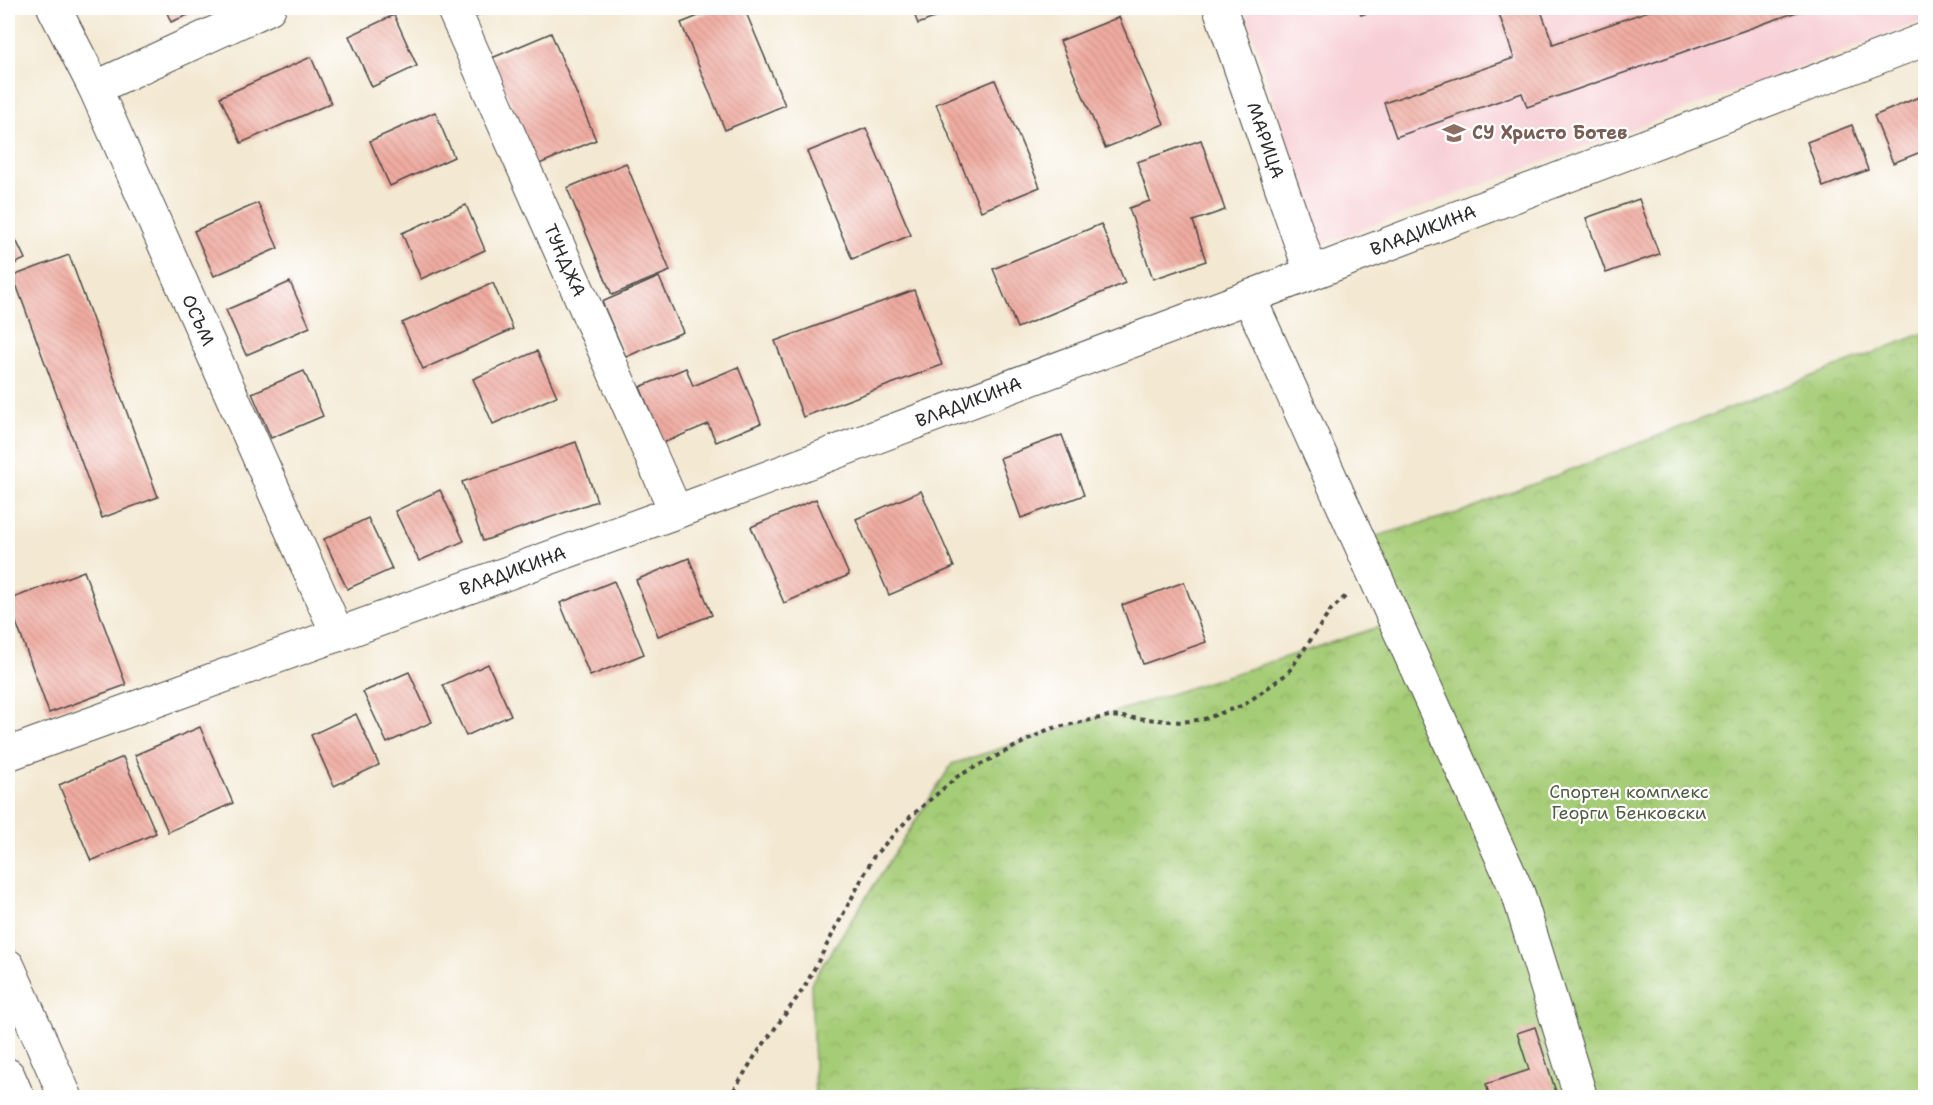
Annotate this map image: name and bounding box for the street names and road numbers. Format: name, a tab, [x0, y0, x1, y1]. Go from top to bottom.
street label: МАРИЦА	[1241, 99, 1290, 182]
street label: ВЛАДИКИНА	[1367, 200, 1480, 262]
street label: ТУНДЖА	[538, 220, 591, 301]
street label: ОСЪМ	[176, 291, 220, 350]
street label: ВЛАДИКИНА	[912, 371, 1025, 433]
street label: ВЛАДИКИНА	[456, 541, 569, 601]

